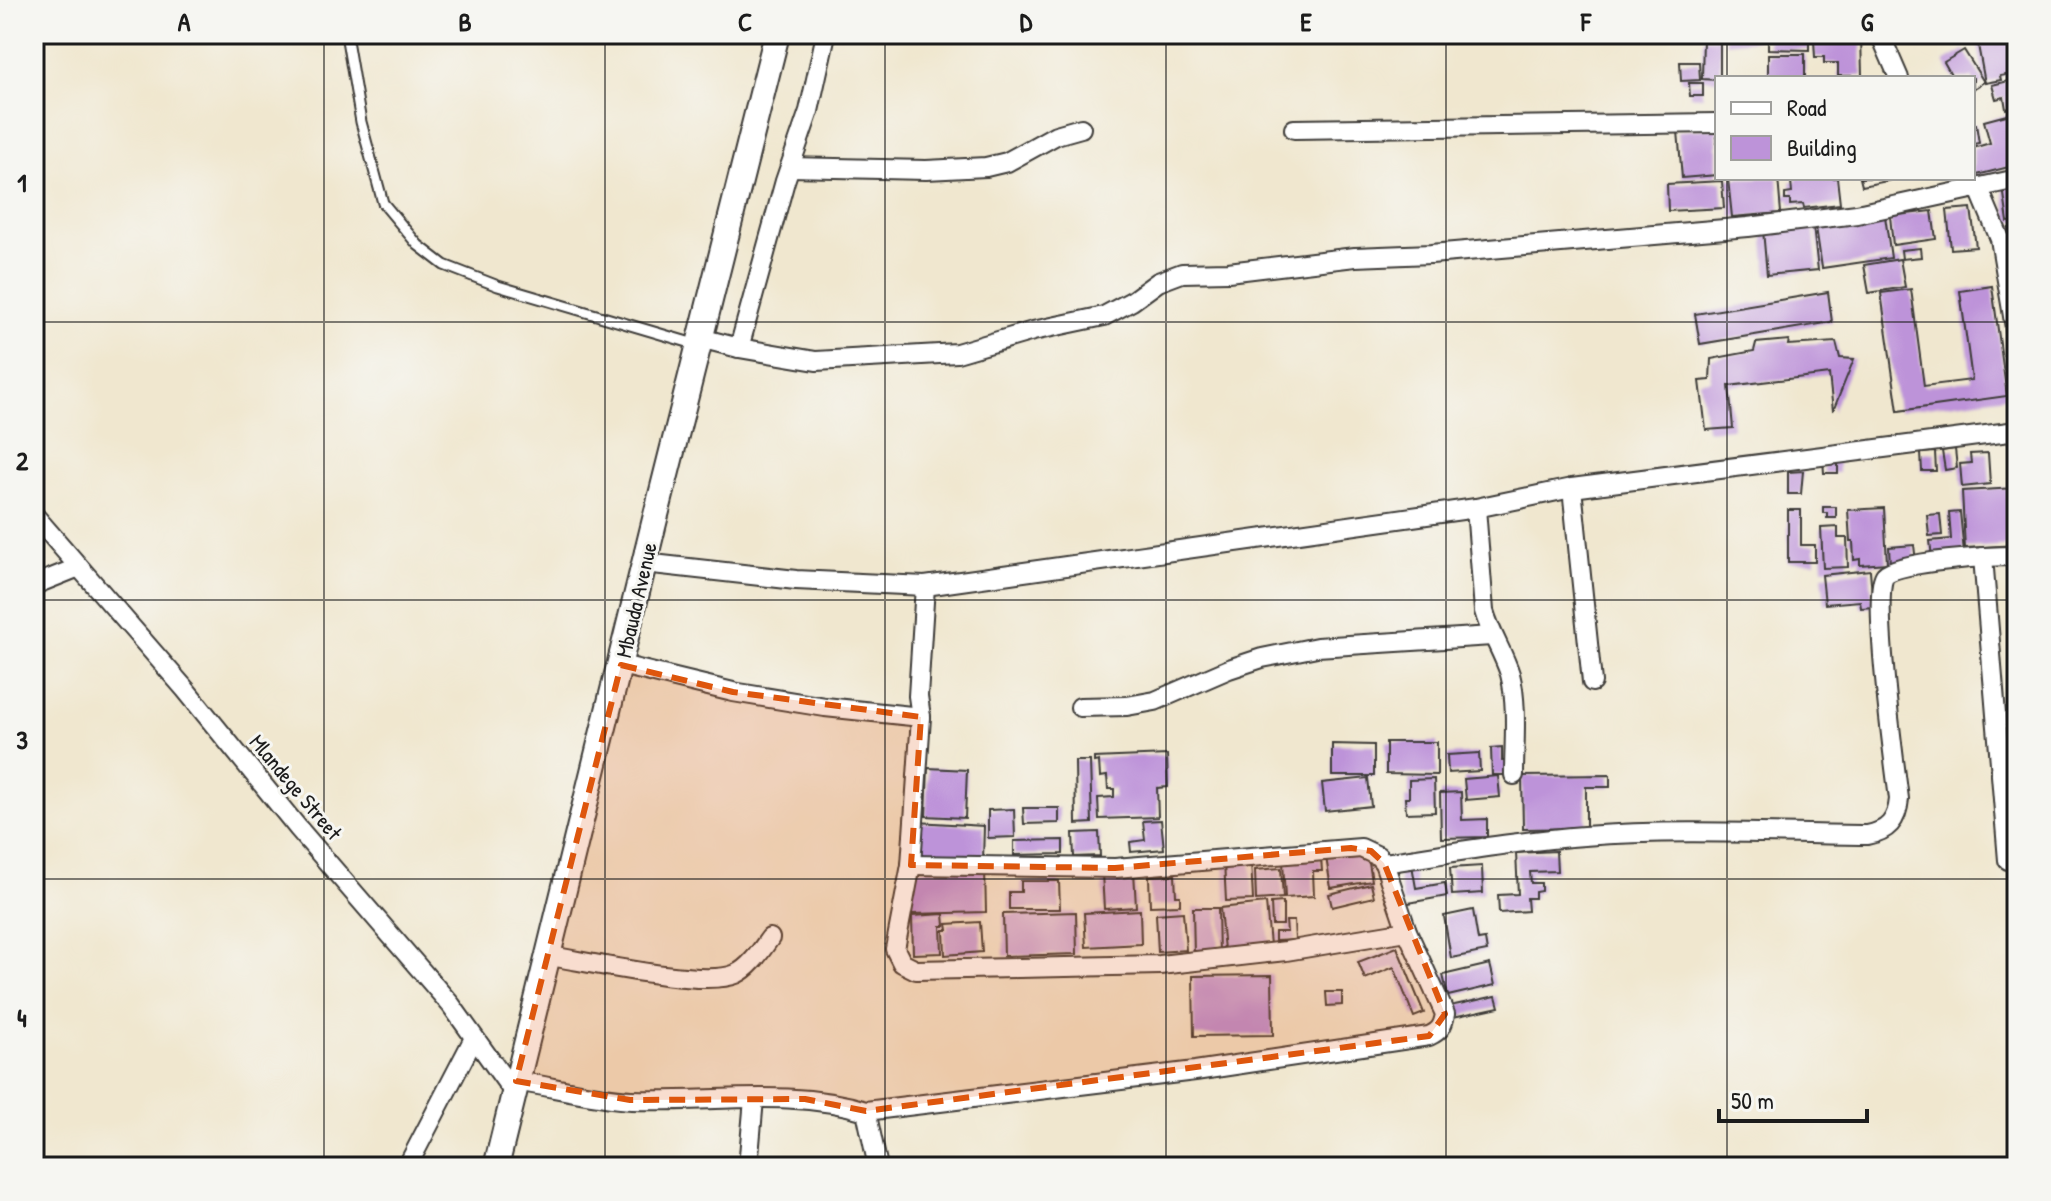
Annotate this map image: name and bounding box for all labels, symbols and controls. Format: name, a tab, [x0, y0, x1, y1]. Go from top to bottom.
text: A	[178, 4, 191, 39]
text: B	[458, 4, 472, 39]
text: C	[738, 4, 752, 39]
text: D	[1020, 4, 1033, 39]
text: E	[1300, 4, 1312, 39]
text: F	[1580, 4, 1592, 39]
text: G	[1861, 4, 1874, 39]
legend	[1715, 76, 1975, 180]
text: Road	[1787, 91, 1826, 123]
text: Building	[1787, 131, 1857, 163]
text: 1	[17, 165, 27, 200]
text: 2	[16, 443, 29, 478]
street label: Mbauda Avenue	[608, 539, 664, 661]
text: 3	[16, 722, 28, 757]
street label: Mlandege Street	[243, 728, 349, 847]
text: 4	[17, 1000, 27, 1035]
scale bar	[1719, 1073, 1867, 1123]
text: 50 m	[1731, 1084, 1774, 1116]

